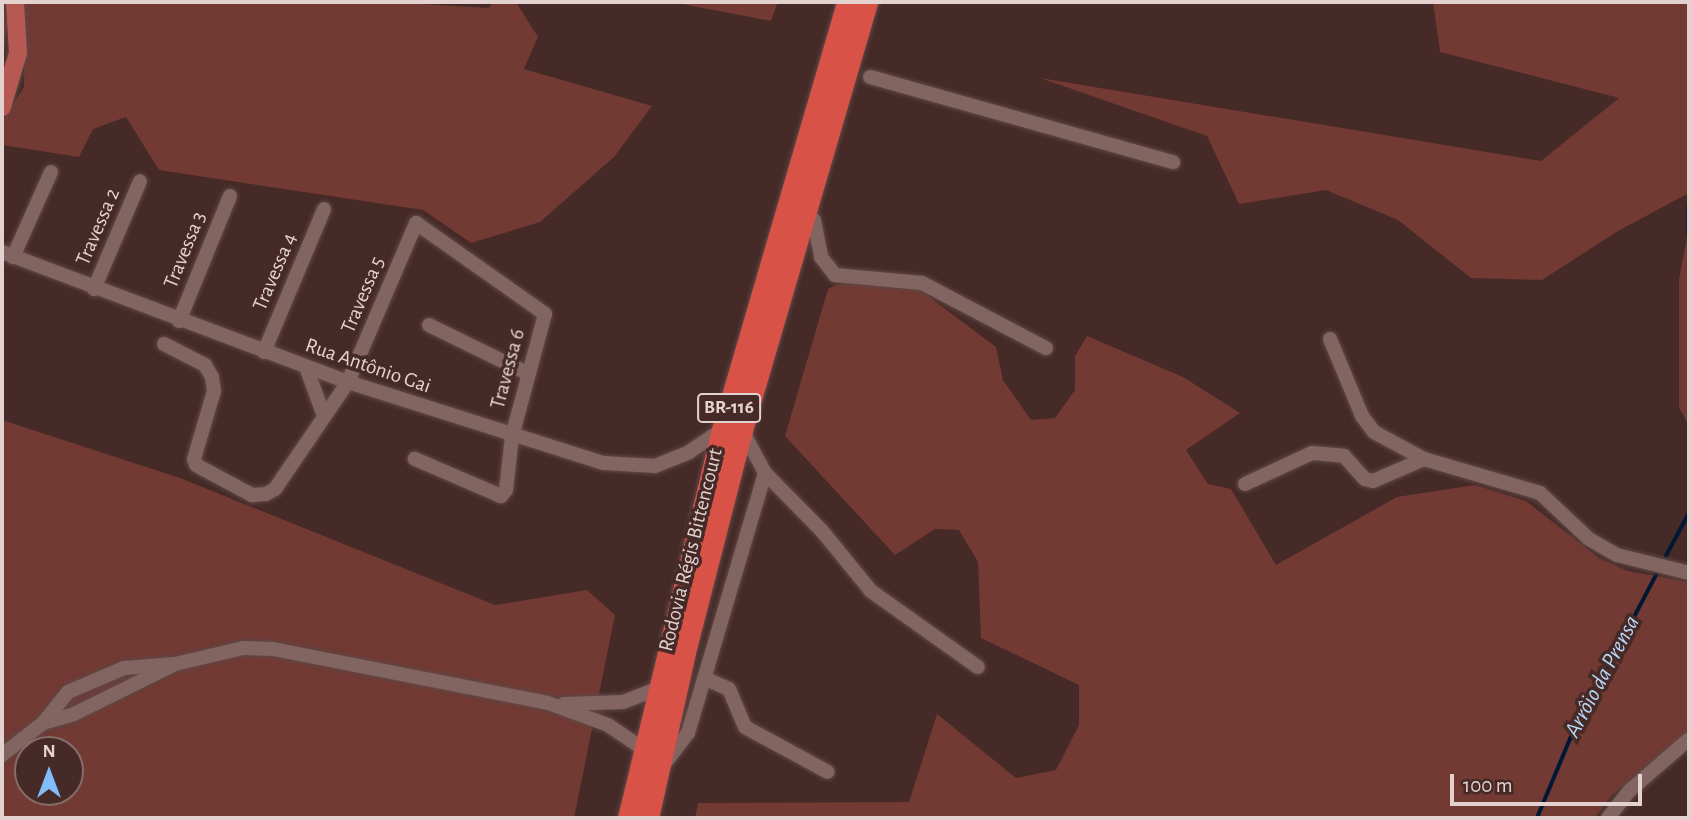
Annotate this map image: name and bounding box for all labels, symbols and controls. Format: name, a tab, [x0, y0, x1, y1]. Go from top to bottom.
street label: Travessa 2	[70, 185, 126, 269]
street label: Travessa 3	[158, 208, 212, 292]
street label: Travessa 4	[247, 229, 303, 315]
street label: Travessa 5	[336, 253, 390, 337]
street label: Travessa 6	[485, 326, 531, 412]
street label: Rua Antônio Gai	[302, 333, 434, 399]
road number: BR-116	[696, 392, 762, 424]
street label: Rodovia Régis Bittencourt	[654, 446, 728, 654]
water label: Arrôio da Prensa	[1559, 611, 1647, 743]
north arrow	[14, 736, 84, 806]
text: N	[42, 742, 56, 761]
scale bar	[1453, 760, 1646, 804]
text: 100 m	[1463, 775, 1513, 796]

